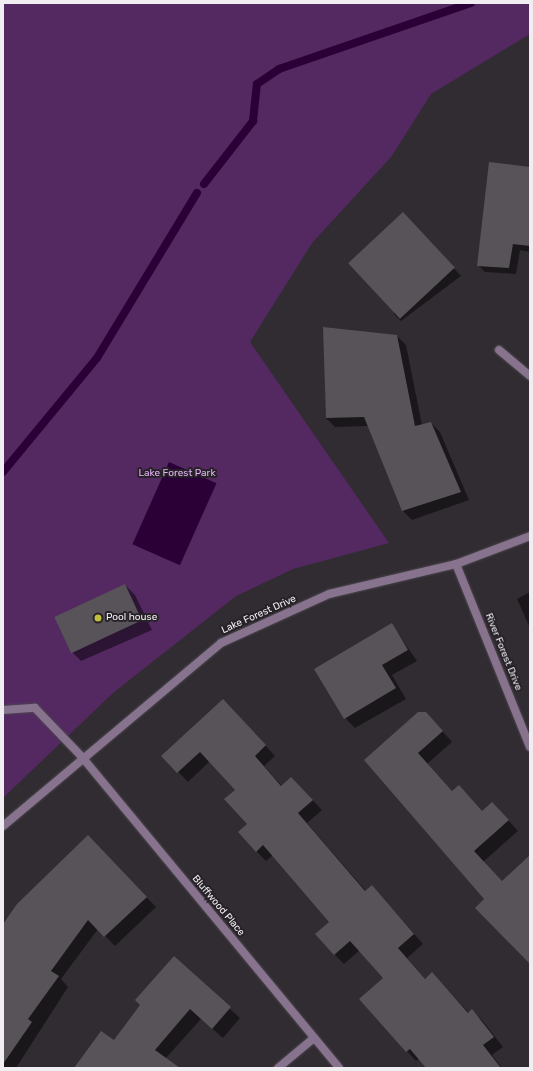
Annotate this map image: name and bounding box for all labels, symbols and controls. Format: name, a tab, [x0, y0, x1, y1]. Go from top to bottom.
park label: Lake Forest Park	[138, 468, 216, 480]
street label: Lake Forest Drive	[220, 593, 298, 637]
place label: Pool house	[106, 612, 157, 624]
street label: River Forest Drive	[482, 612, 524, 692]
marker: Pool house	[93, 613, 103, 623]
street label: Bluffwood Place	[189, 873, 247, 939]

